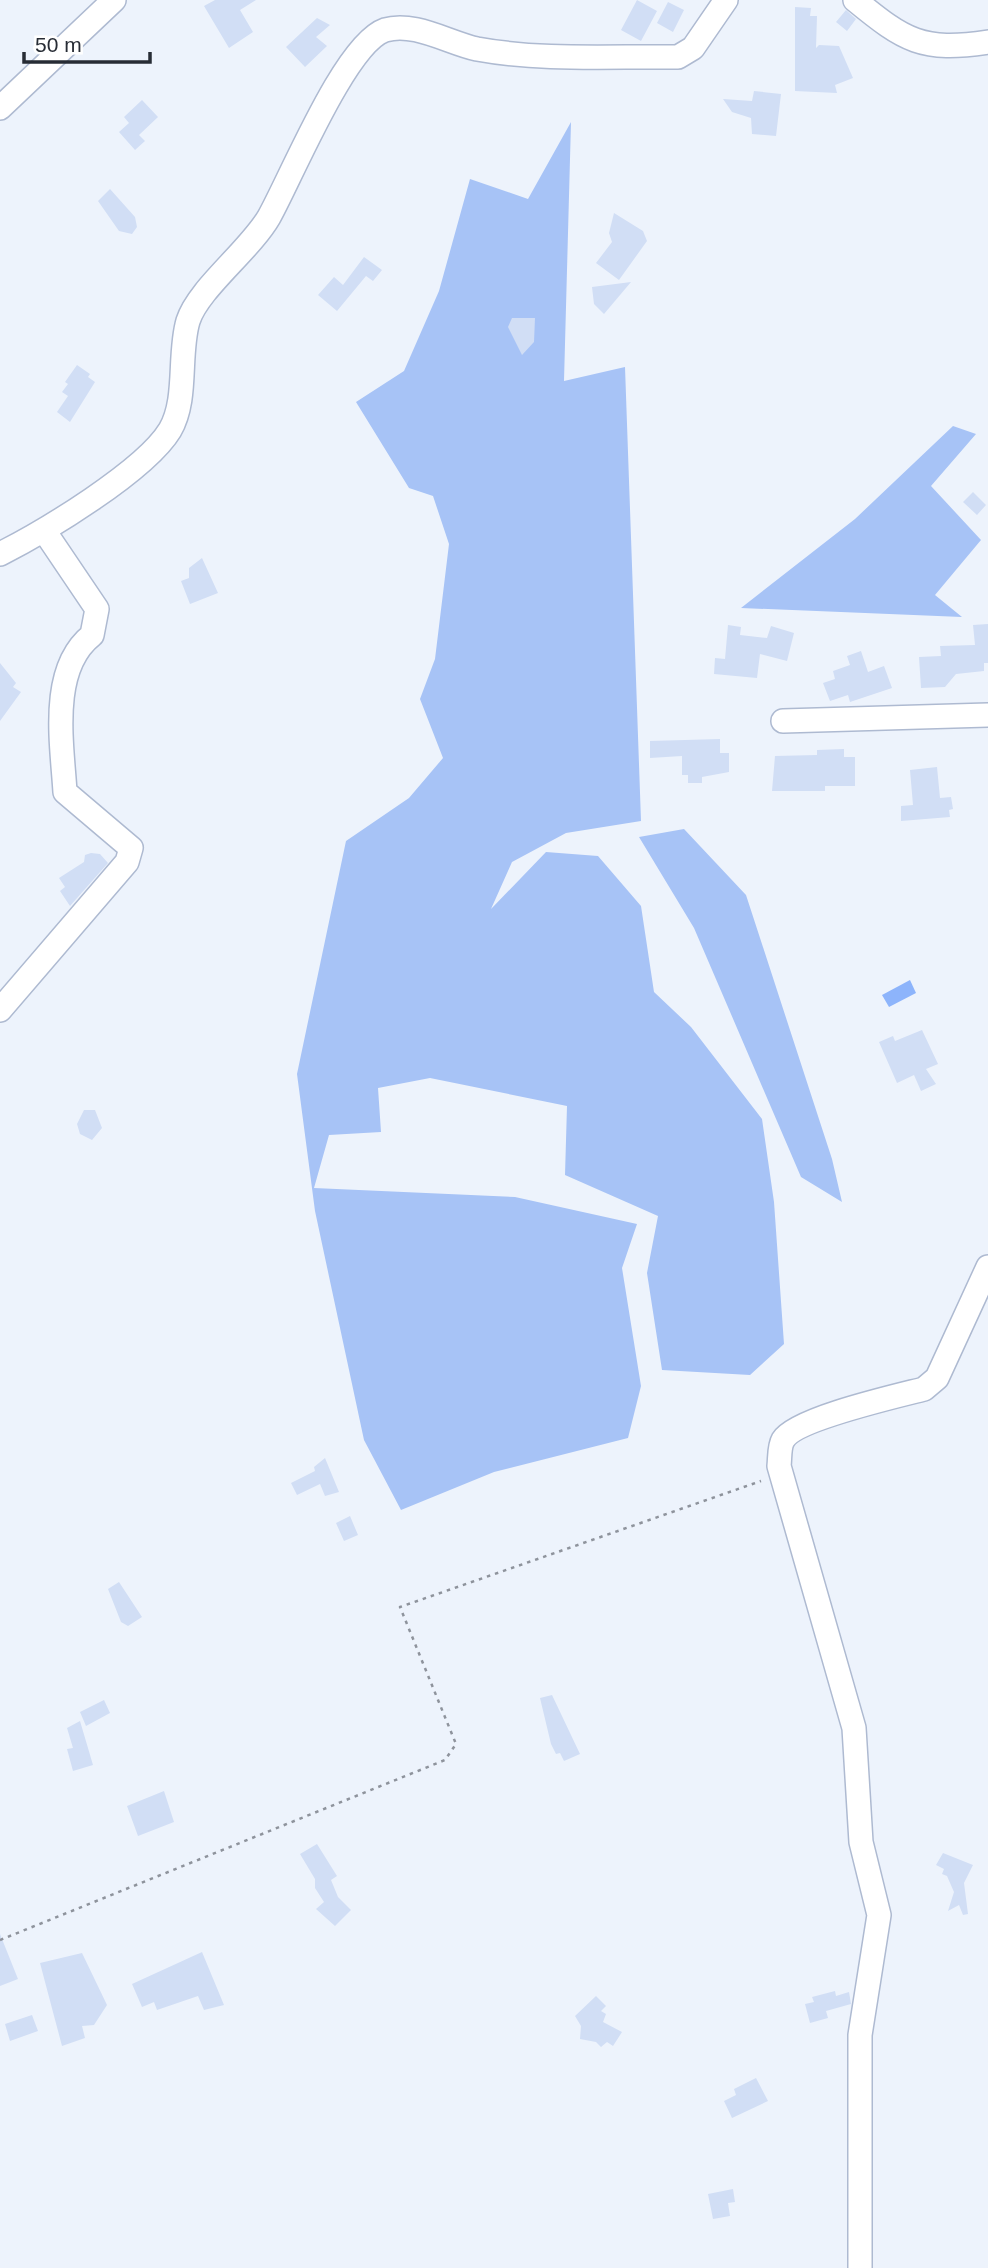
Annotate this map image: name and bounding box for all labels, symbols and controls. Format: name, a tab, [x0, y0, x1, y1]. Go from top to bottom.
scale bar	[24, 21, 150, 65]
text: 50 m	[35, 33, 82, 56]

